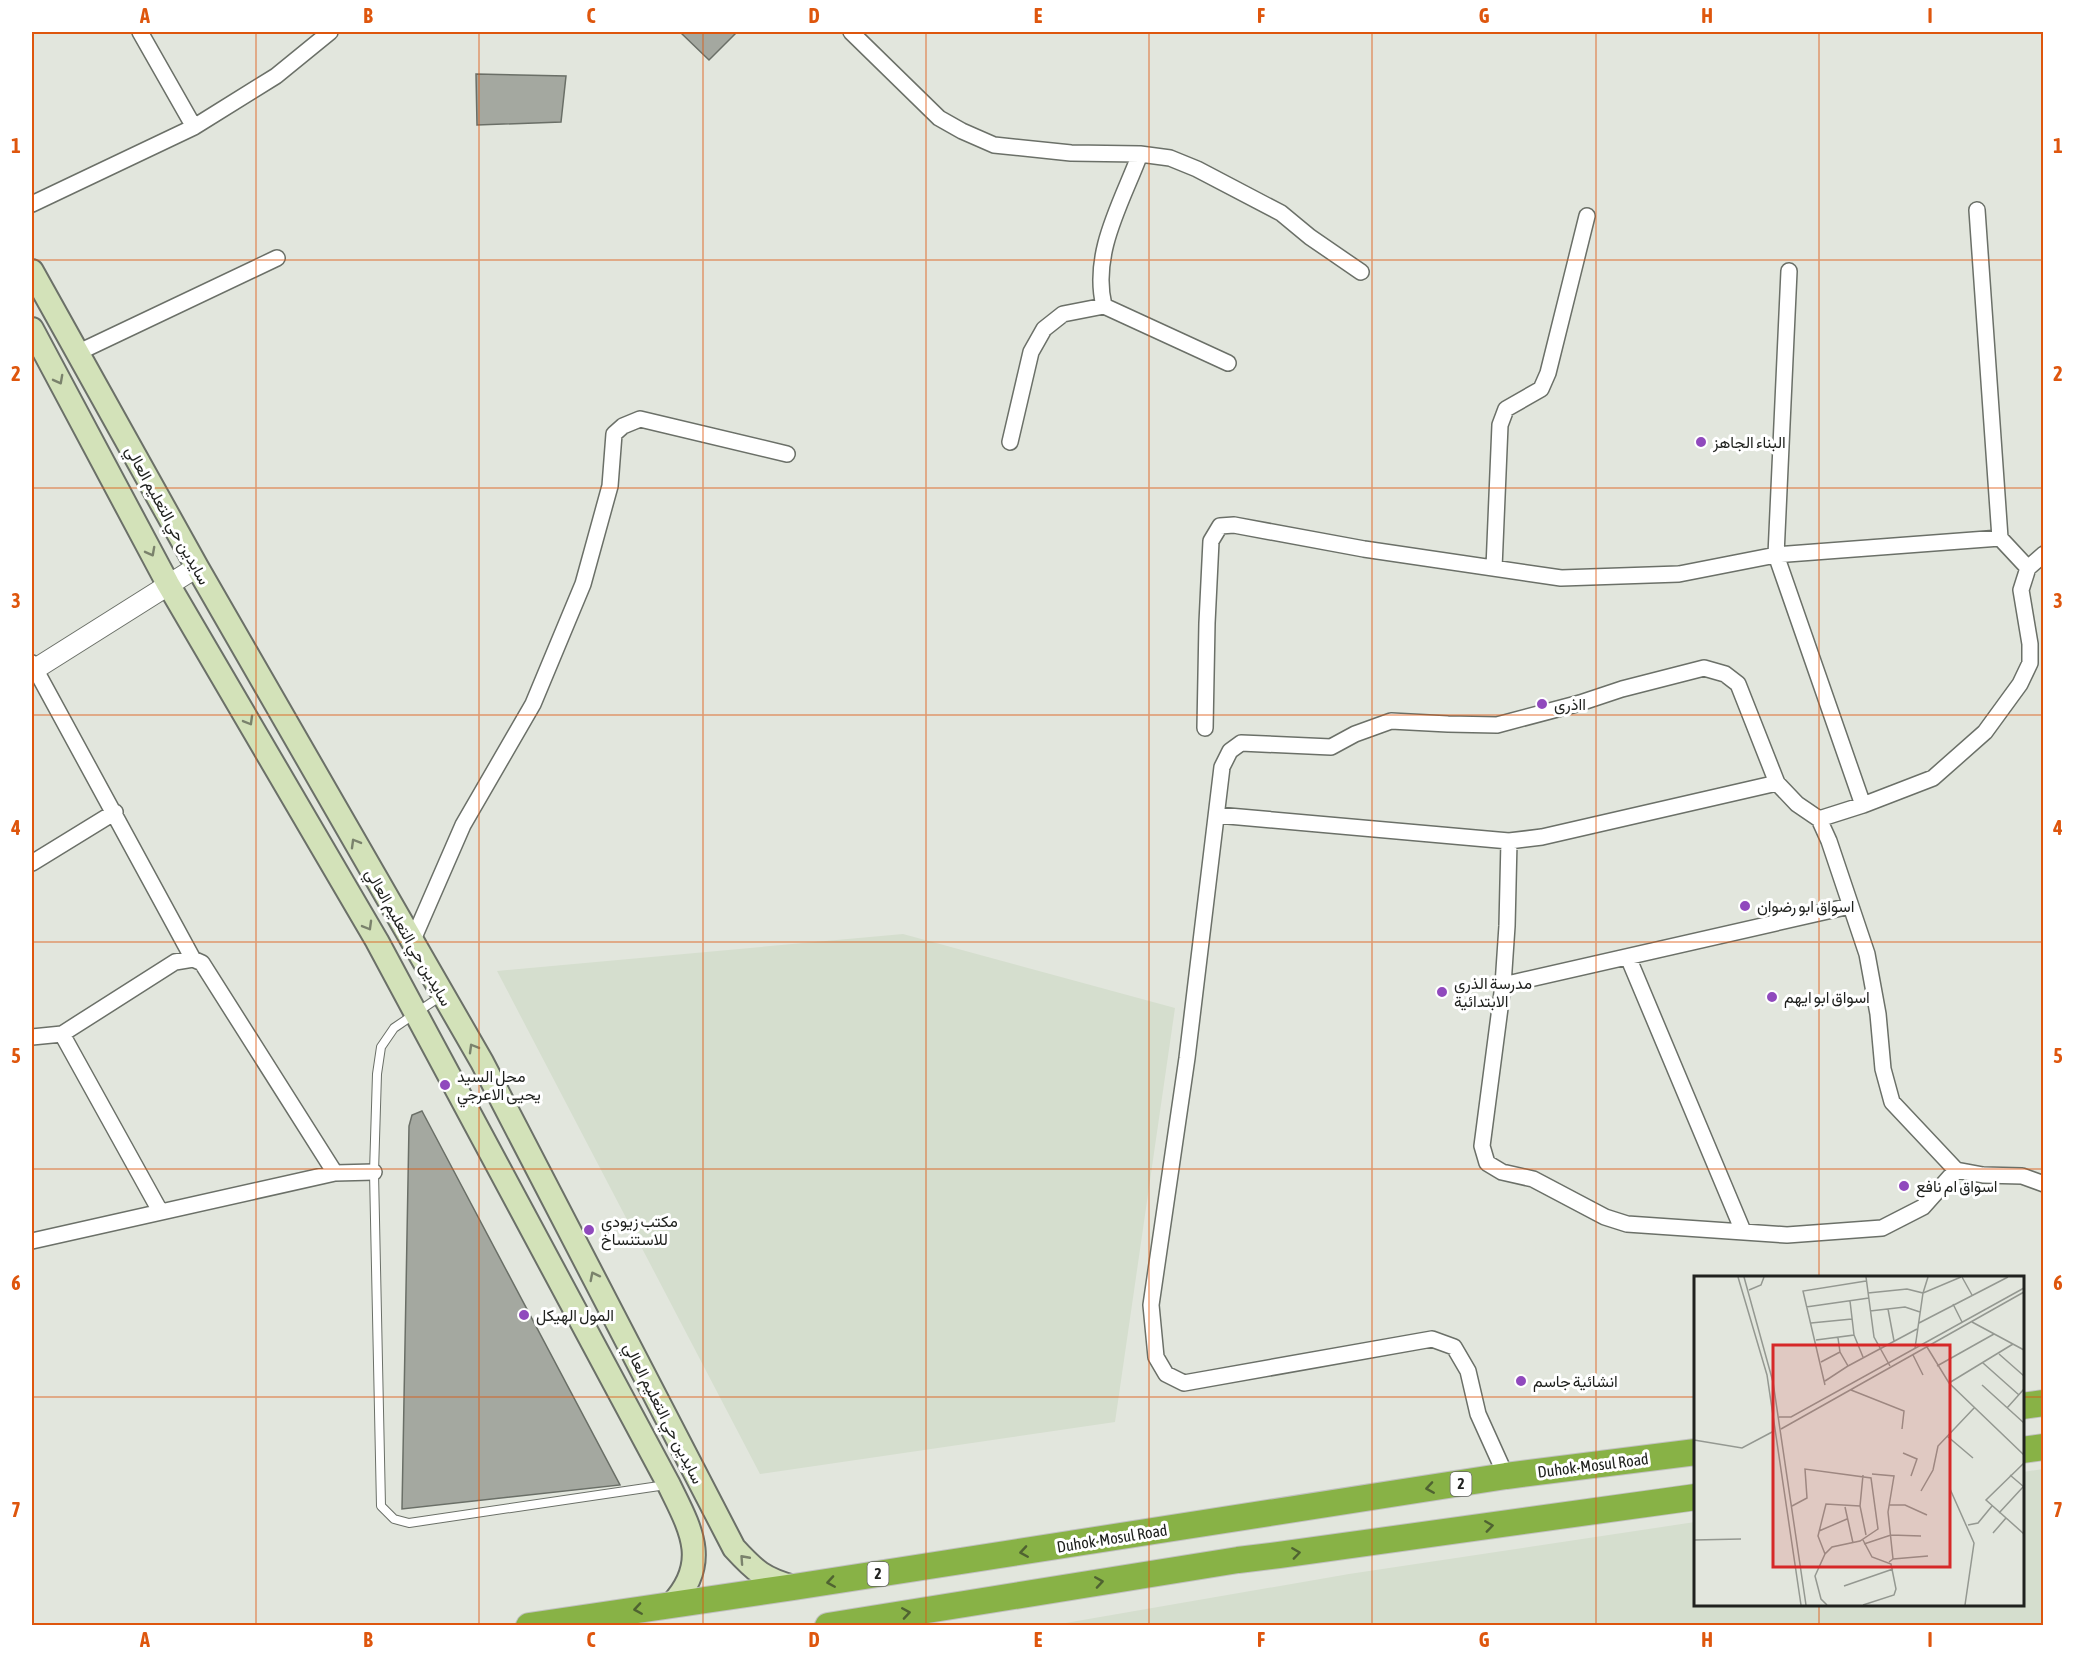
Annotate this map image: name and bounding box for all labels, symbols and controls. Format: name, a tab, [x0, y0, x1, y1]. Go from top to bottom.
text: A	[139, 4, 150, 27]
text: B	[363, 4, 373, 27]
text: C	[587, 4, 596, 27]
text: D	[808, 4, 820, 27]
text: E	[1034, 4, 1043, 27]
text: F	[1257, 4, 1265, 27]
text: G	[1479, 4, 1490, 27]
text: H	[1701, 4, 1713, 27]
text: I	[1927, 4, 1933, 27]
text: 1	[11, 134, 21, 157]
text: 1	[2053, 134, 2063, 157]
text: 2	[11, 362, 21, 385]
text: 2	[2053, 362, 2063, 385]
one-way arrow	[52, 374, 63, 384]
place label: البناء الجاهز	[1712, 433, 1786, 453]
marker: البناء الجاهز	[1694, 435, 1708, 449]
street label: سايدين حي التعليم العالي	[118, 442, 214, 590]
one-way arrow	[144, 546, 155, 556]
text: 3	[11, 589, 21, 612]
text: 3	[2053, 589, 2063, 612]
place label: ااذرى	[1554, 695, 1586, 715]
marker: ااذرى	[1535, 697, 1549, 711]
one-way arrow	[241, 715, 253, 725]
text: 4	[10, 816, 21, 839]
text: 4	[2052, 816, 2063, 839]
one-way arrow	[350, 839, 362, 849]
street label: سايدين حي التعليم العالي	[358, 865, 456, 1012]
place label: اسواق ابو رضوان	[1757, 897, 1854, 917]
marker: اسواق ابو رضوان	[1738, 899, 1752, 913]
one-way arrow	[361, 919, 373, 930]
place label: مدرسة الذرى الابتدائية	[1454, 974, 1532, 1011]
marker: مدرسة الذرى الابتدائية	[1435, 985, 1449, 999]
place label: اسواق ابو ايهم	[1784, 988, 1870, 1008]
marker: اسواق ابو ايهم	[1765, 990, 1779, 1004]
text: 5	[11, 1044, 21, 1067]
one-way arrow	[469, 1044, 480, 1054]
text: 5	[2053, 1044, 2063, 1067]
place label: محل السيد يحيى الاعرجي	[457, 1067, 541, 1108]
marker: محل السيد يحيى الاعرجي	[438, 1078, 452, 1092]
place label: اسواق ام نافع	[1916, 1177, 1998, 1198]
marker: اسواق ام نافع	[1897, 1179, 1911, 1193]
place label: مكتب زيودي للاستنساخ	[601, 1212, 678, 1251]
marker: مكتب زيودي للاستنساخ	[582, 1223, 596, 1237]
text: 6	[11, 1271, 21, 1294]
text: 6	[2053, 1271, 2063, 1294]
one-way arrow	[590, 1272, 601, 1282]
inset map	[1694, 1276, 2024, 1606]
place label: المول الهيكل	[536, 1306, 614, 1326]
marker: المول الهيكل	[517, 1308, 531, 1322]
street label: سايدين حي التعليم العالي	[616, 1339, 707, 1489]
place label: انشائية جاسم	[1533, 1372, 1618, 1392]
marker: انشائية جاسم	[1514, 1374, 1528, 1388]
street label: Duhok-Mosul Road	[1537, 1449, 1649, 1481]
road number: 2	[1450, 1472, 1472, 1496]
one-way arrow	[1425, 1482, 1434, 1494]
text: 7	[11, 1498, 21, 1521]
text: 7	[2053, 1498, 2063, 1521]
street label: Duhok-Mosul Road	[1055, 1520, 1169, 1556]
one-way arrow	[1484, 1520, 1493, 1532]
one-way arrow	[1019, 1545, 1028, 1557]
one-way arrow	[1291, 1547, 1300, 1560]
one-way arrow	[740, 1555, 751, 1566]
road number: 2	[868, 1562, 888, 1586]
one-way arrow	[826, 1575, 835, 1587]
one-way arrow	[1093, 1576, 1103, 1589]
one-way arrow	[633, 1602, 642, 1614]
one-way arrow	[901, 1607, 911, 1620]
text: A	[139, 1628, 150, 1651]
text: B	[363, 1628, 373, 1651]
text: C	[587, 1628, 596, 1651]
text: D	[808, 1628, 820, 1651]
text: E	[1034, 1628, 1043, 1651]
text: F	[1257, 1628, 1265, 1651]
text: G	[1479, 1628, 1490, 1651]
text: H	[1701, 1628, 1713, 1651]
text: I	[1927, 1628, 1933, 1651]

